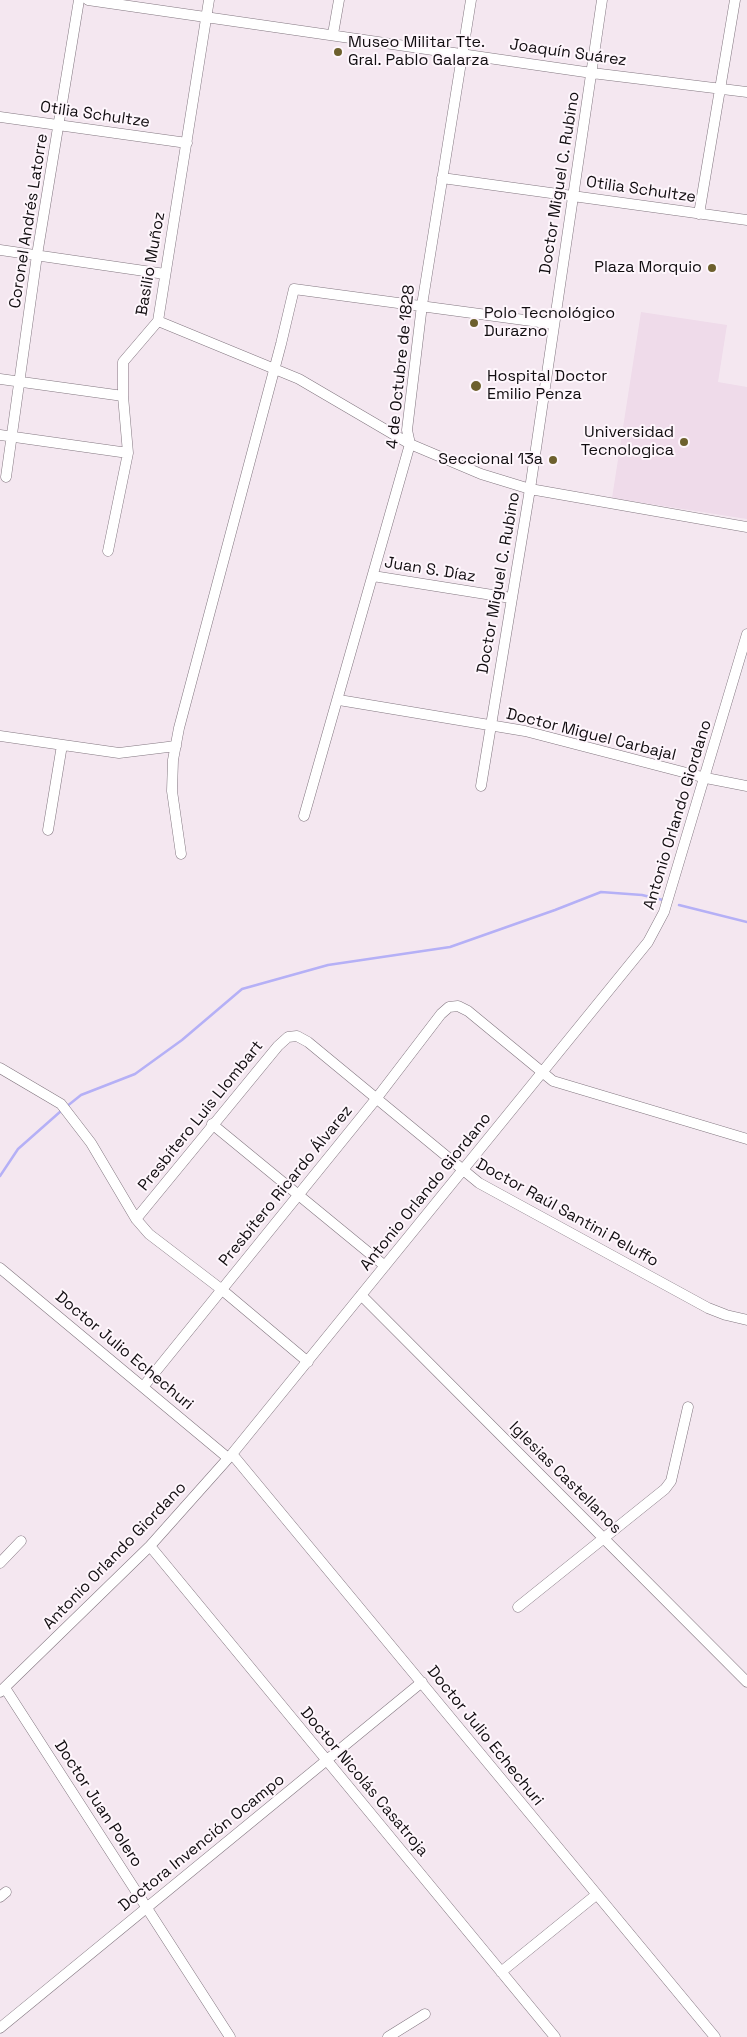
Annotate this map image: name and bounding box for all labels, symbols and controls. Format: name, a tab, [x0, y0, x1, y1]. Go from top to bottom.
place label: Museo Militar Tte. Gral. Pablo Galarza	[348, 33, 489, 71]
street label: Joaquín Suárez	[508, 35, 628, 71]
marker: Museo Militar Tte. Gral. Pablo Galarza	[332, 46, 344, 58]
street label: Doctor Miguel C. Rubino	[536, 90, 584, 276]
street label: Otilia Schultze	[39, 98, 151, 132]
street label: Coronel Andrés Latorre	[6, 132, 52, 310]
street label: Otilia Schultze	[585, 173, 697, 207]
street label: Basilio Muñoz	[132, 210, 170, 318]
place label: Plaza Morquio	[594, 258, 702, 278]
marker: Plaza Morquio	[706, 262, 718, 274]
street label: 4 de Octubre de 1828	[383, 284, 419, 450]
place label: Polo Tecnológico Durazno	[484, 304, 615, 342]
marker: Polo Tecnológico Durazno	[468, 317, 480, 329]
place label: Hospital Doctor Emilio Penza	[487, 367, 607, 405]
marker: Hospital Doctor Emilio Penza	[469, 379, 483, 393]
place label: Universidad Tecnologica	[581, 423, 674, 461]
marker: Universidad Tecnologica	[678, 436, 690, 448]
place label: Seccional 13a	[438, 450, 543, 470]
marker: Seccional 13a	[547, 454, 559, 466]
street label: Doctor Miguel C. Rubino	[474, 491, 524, 675]
street label: Juan S. Díaz	[383, 553, 477, 587]
street label: Doctor Miguel Carbajal	[504, 705, 678, 765]
street label: Antonio Orlando Giordano	[640, 718, 716, 912]
street label: Presbítero Luis Llombart	[134, 1037, 268, 1195]
street label: Presbítero Ricardo Álvarez	[215, 1102, 357, 1270]
street label: Antonio Orlando Giordano	[356, 1109, 496, 1275]
street label: Doctor Raúl Santini Peluffo	[472, 1155, 662, 1271]
street label: Doctor Julio Echechuri	[51, 1288, 197, 1414]
street label: Iglesias Castellanos	[505, 1418, 625, 1538]
street label: Antonio Orlando Giordano	[39, 1478, 191, 1634]
street label: Doctor Julio Echechuri	[423, 1662, 547, 1810]
street label: Doctor Nicolás Casatroja	[296, 1703, 432, 1861]
street label: Doctor Juan Polero	[50, 1737, 146, 1871]
street label: Doctora Invención Ocampo	[115, 1770, 289, 1916]

